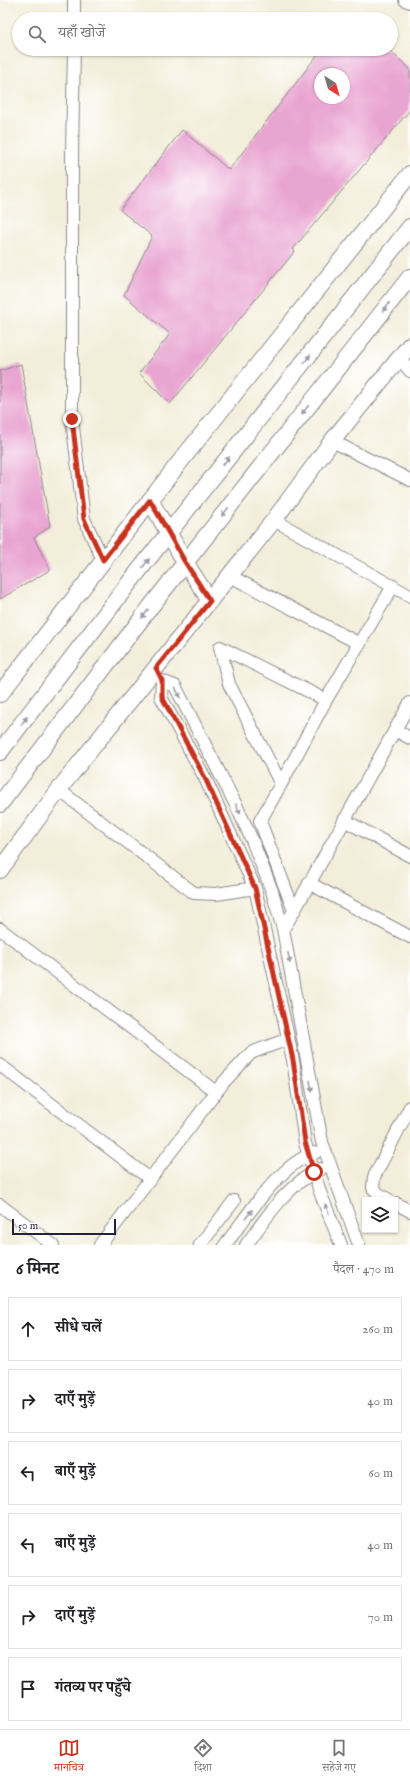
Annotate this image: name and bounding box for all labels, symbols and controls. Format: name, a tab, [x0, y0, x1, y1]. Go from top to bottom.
search box	[12, 12, 398, 56]
icon: search	[26, 23, 48, 45]
text: यहाँ खोजें	[58, 23, 105, 42]
north arrow	[314, 68, 350, 104]
one-way arrow	[381, 302, 390, 313]
one-way arrow	[302, 353, 311, 364]
one-way arrow	[301, 404, 310, 415]
route end	[63, 410, 81, 428]
one-way arrow	[222, 455, 231, 466]
one-way arrow	[221, 506, 229, 517]
one-way arrow	[141, 557, 150, 568]
one-way arrow	[141, 609, 149, 620]
one-way arrow	[175, 687, 181, 699]
one-way arrow	[19, 716, 28, 727]
one-way arrow	[235, 803, 241, 815]
one-way arrow	[286, 952, 292, 964]
one-way arrow	[308, 1080, 314, 1092]
route start	[305, 1163, 323, 1181]
map controls	[362, 1197, 398, 1233]
button: layers	[362, 1197, 398, 1233]
one-way arrow	[324, 1203, 330, 1214]
one-way arrow	[245, 1209, 253, 1220]
scale bar	[12, 1217, 116, 1236]
text: 50 m	[18, 1219, 38, 1233]
text: 6 मिनट	[16, 1259, 59, 1280]
text: पैदल · 470 m	[333, 1261, 394, 1278]
icon: ahead	[17, 1318, 39, 1340]
text: सीधे चलें	[55, 1318, 102, 1337]
text: 260 m	[362, 1321, 393, 1338]
icon: right	[17, 1390, 39, 1412]
text: दाएँ मुड़ें	[55, 1390, 95, 1409]
text: 40 m	[367, 1393, 393, 1410]
icon: left	[17, 1462, 39, 1484]
text: बाएँ मुड़ें	[55, 1462, 95, 1481]
text: 60 m	[368, 1465, 393, 1482]
icon: left	[17, 1534, 39, 1556]
text: बाएँ मुड़ें	[55, 1534, 95, 1553]
text: 40 m	[367, 1537, 393, 1554]
icon: right	[17, 1606, 39, 1628]
text: दाएँ मुड़ें	[55, 1606, 95, 1625]
text: 70 m	[368, 1609, 393, 1626]
icon: arrive	[17, 1678, 39, 1700]
text: गंतव्य पर पहुँचे	[55, 1678, 131, 1697]
tab: मानचित्र	[54, 1737, 84, 1778]
tab: दिशा	[192, 1737, 214, 1778]
tab: सहेजे गए	[322, 1737, 356, 1778]

